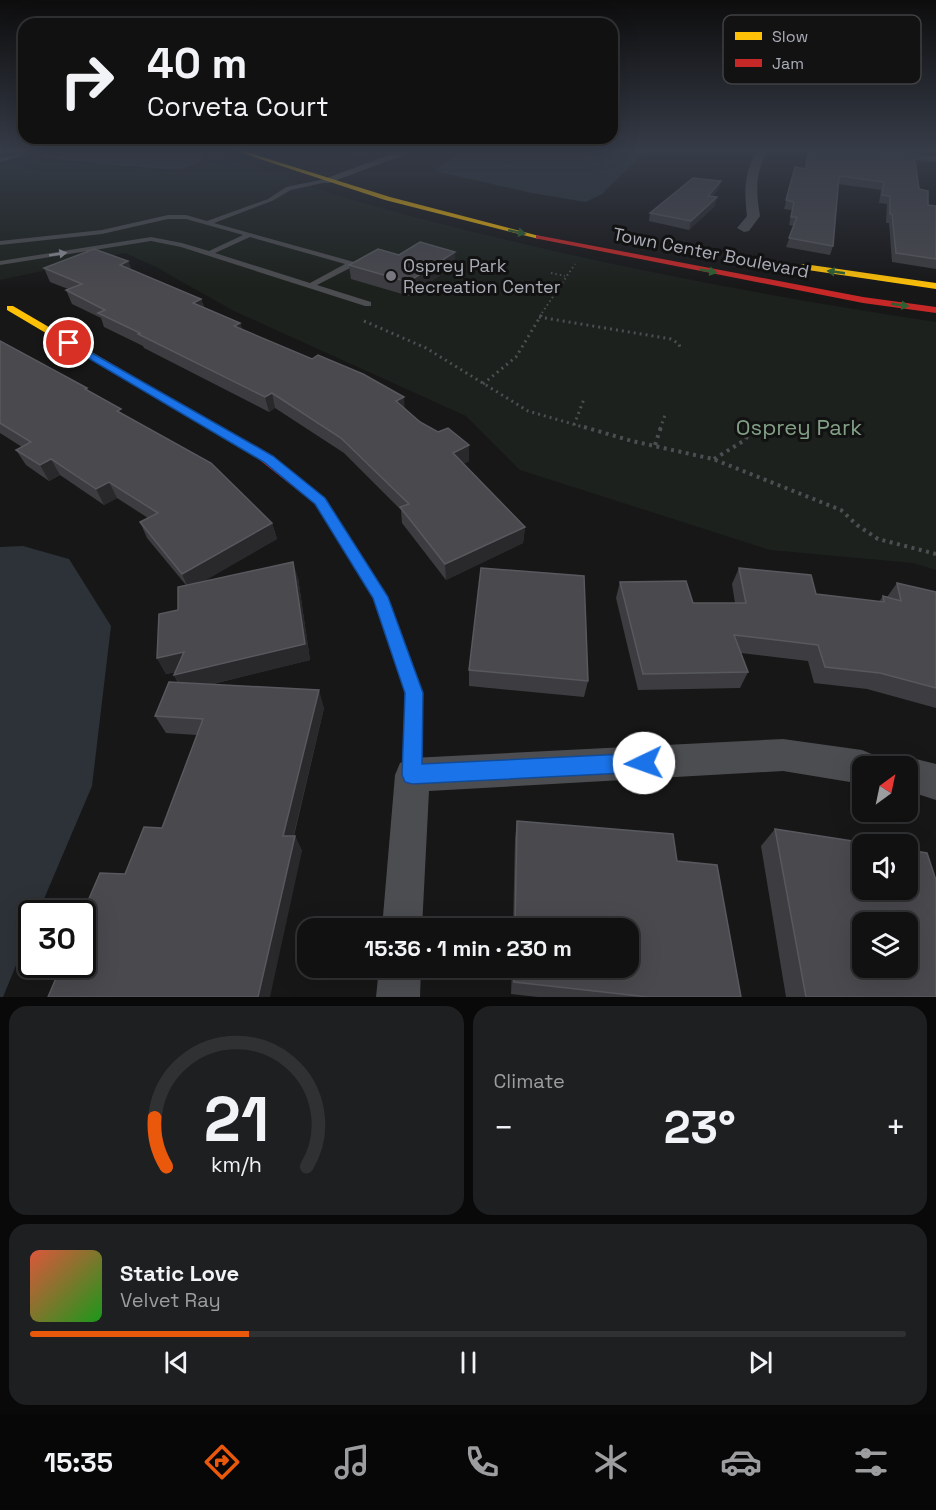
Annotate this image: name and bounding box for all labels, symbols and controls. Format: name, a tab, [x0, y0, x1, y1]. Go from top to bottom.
legend	[723, 15, 921, 84]
text: Slow	[772, 26, 808, 47]
text: 40 m	[147, 37, 247, 90]
icon: right	[48, 42, 126, 120]
text: Jam	[772, 53, 804, 74]
text: Corveta Court	[147, 89, 329, 124]
street label: Town Center Boulevard	[611, 222, 811, 283]
one-way arrow	[507, 228, 526, 237]
one-way arrow	[48, 249, 67, 258]
place label: Osprey Park Recreation Center	[403, 254, 561, 298]
one-way arrow	[698, 267, 717, 276]
one-way arrow	[827, 267, 846, 276]
marker: Osprey Park Recreation Center	[384, 269, 398, 283]
one-way arrow	[890, 300, 909, 309]
pin	[43, 317, 94, 368]
icon: arrive	[52, 326, 85, 359]
park label: Osprey Park	[736, 413, 862, 441]
position arrow	[612, 731, 676, 795]
north arrow	[852, 756, 918, 822]
map controls	[852, 756, 918, 978]
button: sound	[852, 834, 918, 900]
speed limit sign: 30	[18, 900, 96, 978]
button: layers	[852, 912, 918, 978]
text: 15:36 · 1 min · 230 m	[364, 934, 572, 962]
text: Climate	[494, 1068, 565, 1094]
text: 21	[204, 1080, 269, 1159]
text: 23°	[664, 1099, 736, 1156]
text: −	[494, 1107, 514, 1149]
text: +	[886, 1107, 906, 1149]
text: km/h	[211, 1152, 262, 1179]
text: Static Love	[120, 1259, 239, 1287]
text: Velvet Ray	[120, 1287, 221, 1313]
icon: previous	[160, 1346, 193, 1379]
icon: pause	[452, 1346, 485, 1379]
icon: next	[744, 1346, 777, 1379]
icon: directions	[201, 1441, 243, 1483]
icon: music	[331, 1441, 373, 1483]
icon: phone	[461, 1441, 503, 1483]
icon: climate	[590, 1441, 632, 1483]
icon: car	[720, 1441, 762, 1483]
icon: filters	[850, 1441, 892, 1483]
text: 15:35	[44, 1445, 113, 1480]

